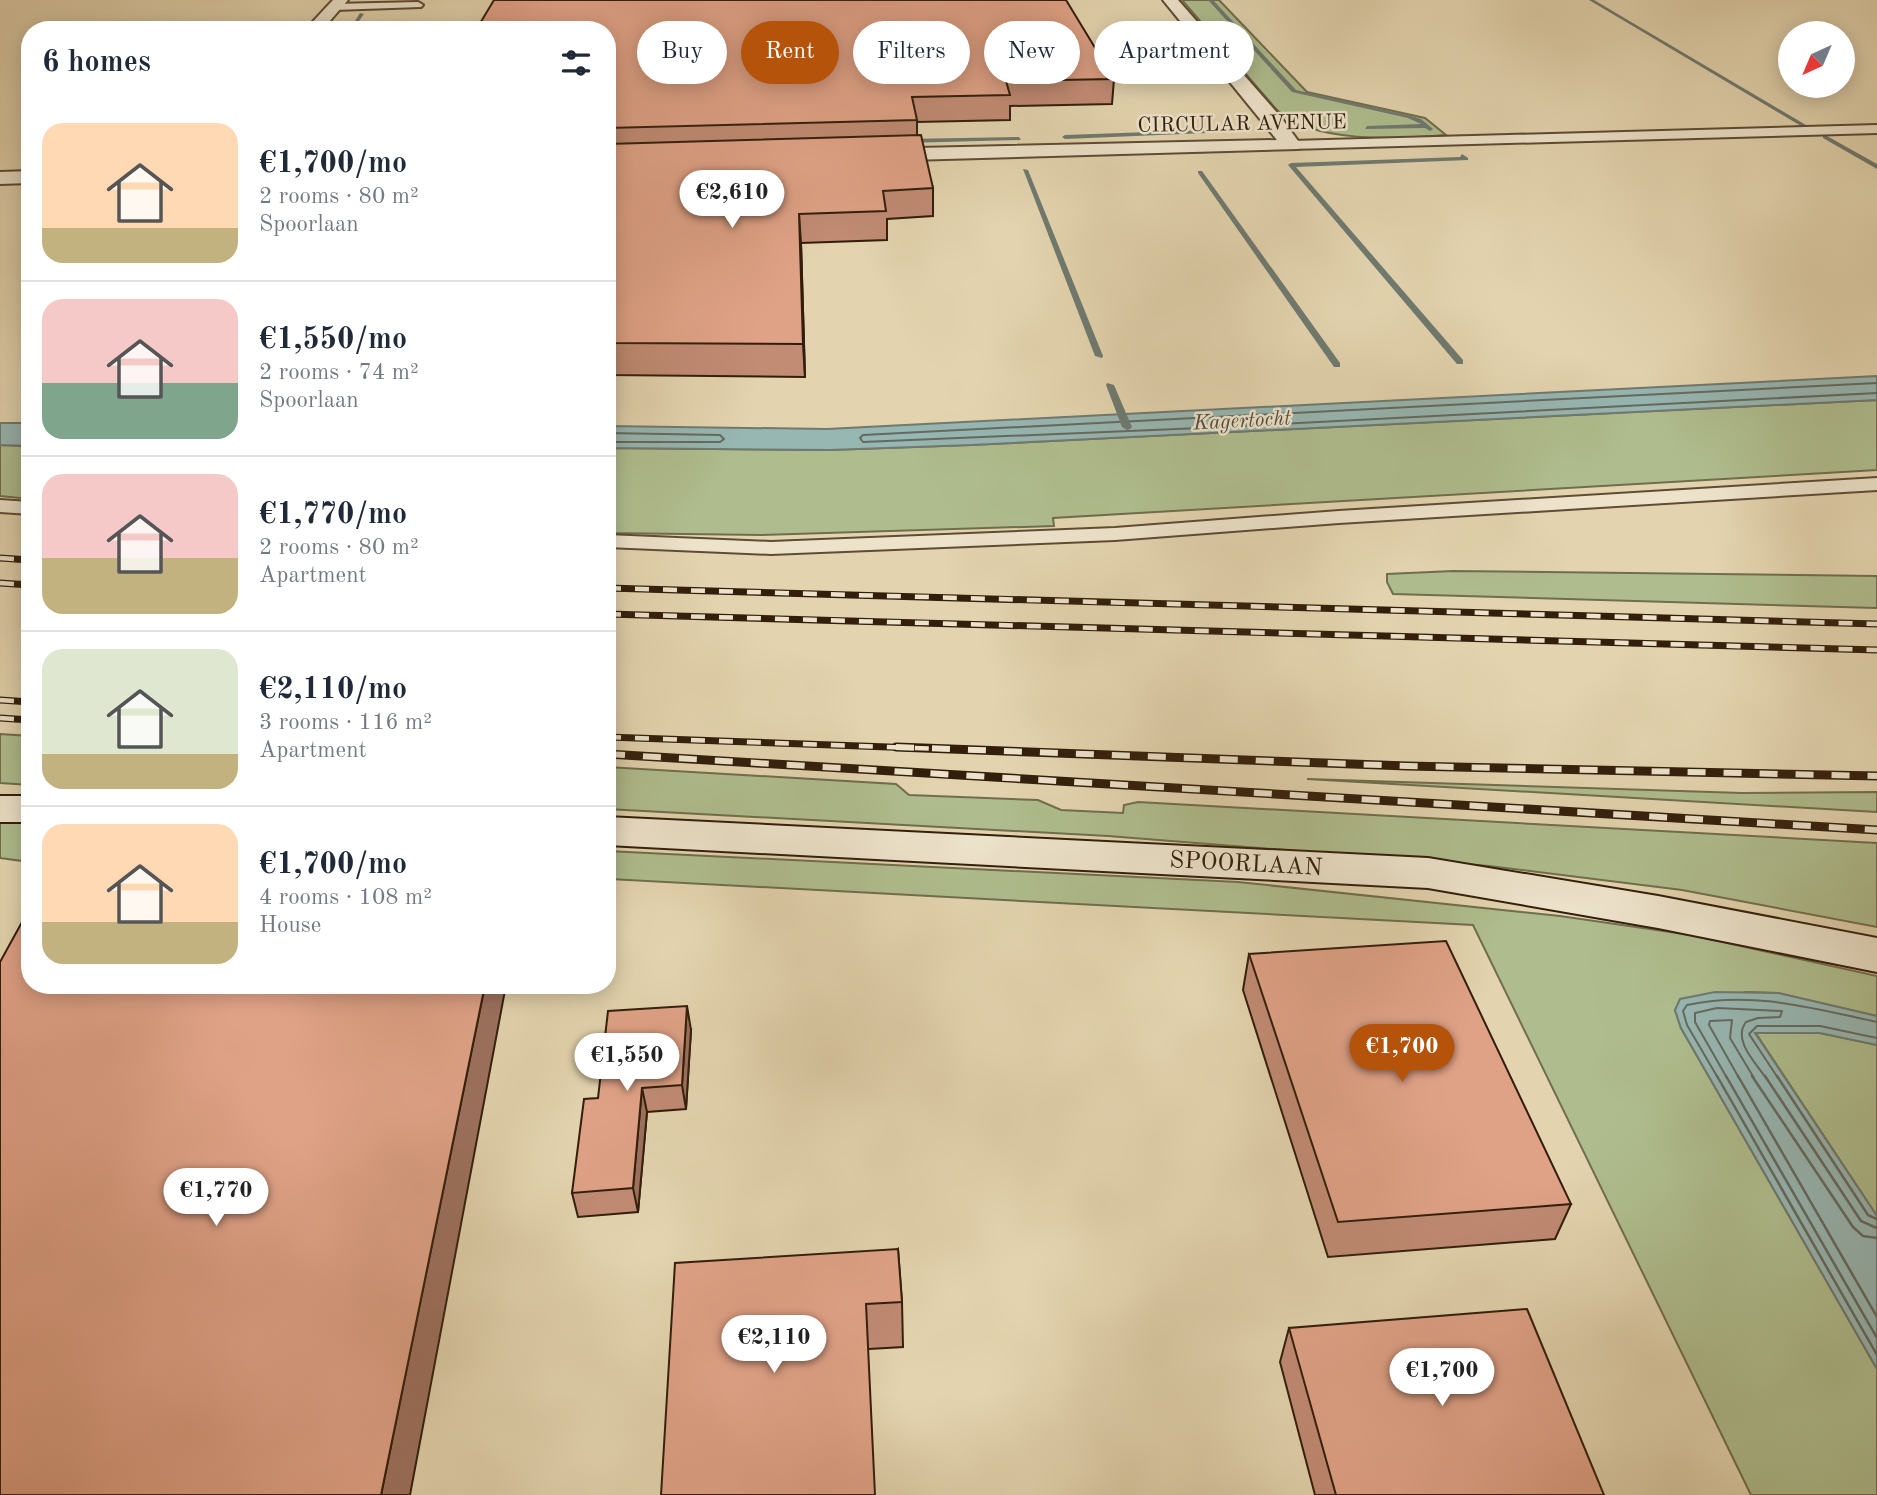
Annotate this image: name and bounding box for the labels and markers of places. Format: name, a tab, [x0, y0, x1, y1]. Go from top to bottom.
pin: €2,610	[675, 170, 789, 230]
pin: €1,700	[1345, 1024, 1459, 1084]
pin: €1,550	[570, 1034, 684, 1093]
pin: €1,770	[159, 1168, 273, 1228]
pin: €2,110	[717, 1316, 831, 1375]
pin: €1,700	[1385, 1348, 1499, 1408]

